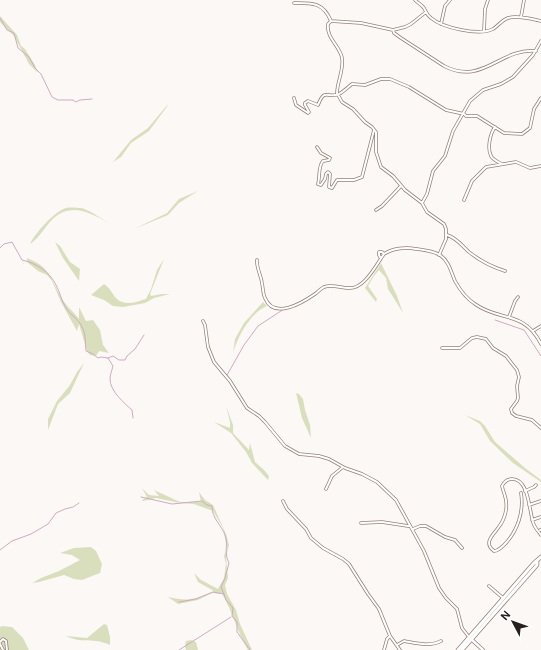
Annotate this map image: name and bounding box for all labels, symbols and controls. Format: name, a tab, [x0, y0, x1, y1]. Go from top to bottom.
north arrow	[493, 602, 533, 642]
text: N	[498, 608, 513, 623]

